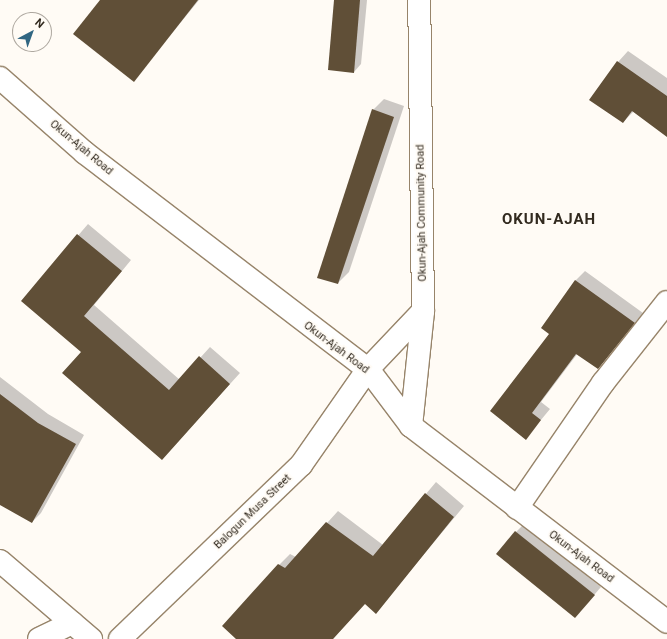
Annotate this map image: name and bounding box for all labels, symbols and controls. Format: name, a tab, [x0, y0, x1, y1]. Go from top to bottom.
north arrow	[12, 12, 52, 52]
text: N	[32, 16, 47, 31]
street label: Okun-Ajah Road	[47, 118, 115, 178]
street label: Okun-Ajah Community Road	[414, 144, 430, 282]
district label: OKUN-AJAH	[502, 211, 596, 229]
street label: Okun-Ajah Road	[301, 319, 371, 377]
street label: Balogun Musa Street	[212, 472, 294, 552]
street label: Okun-Ajah Road	[546, 528, 616, 586]

